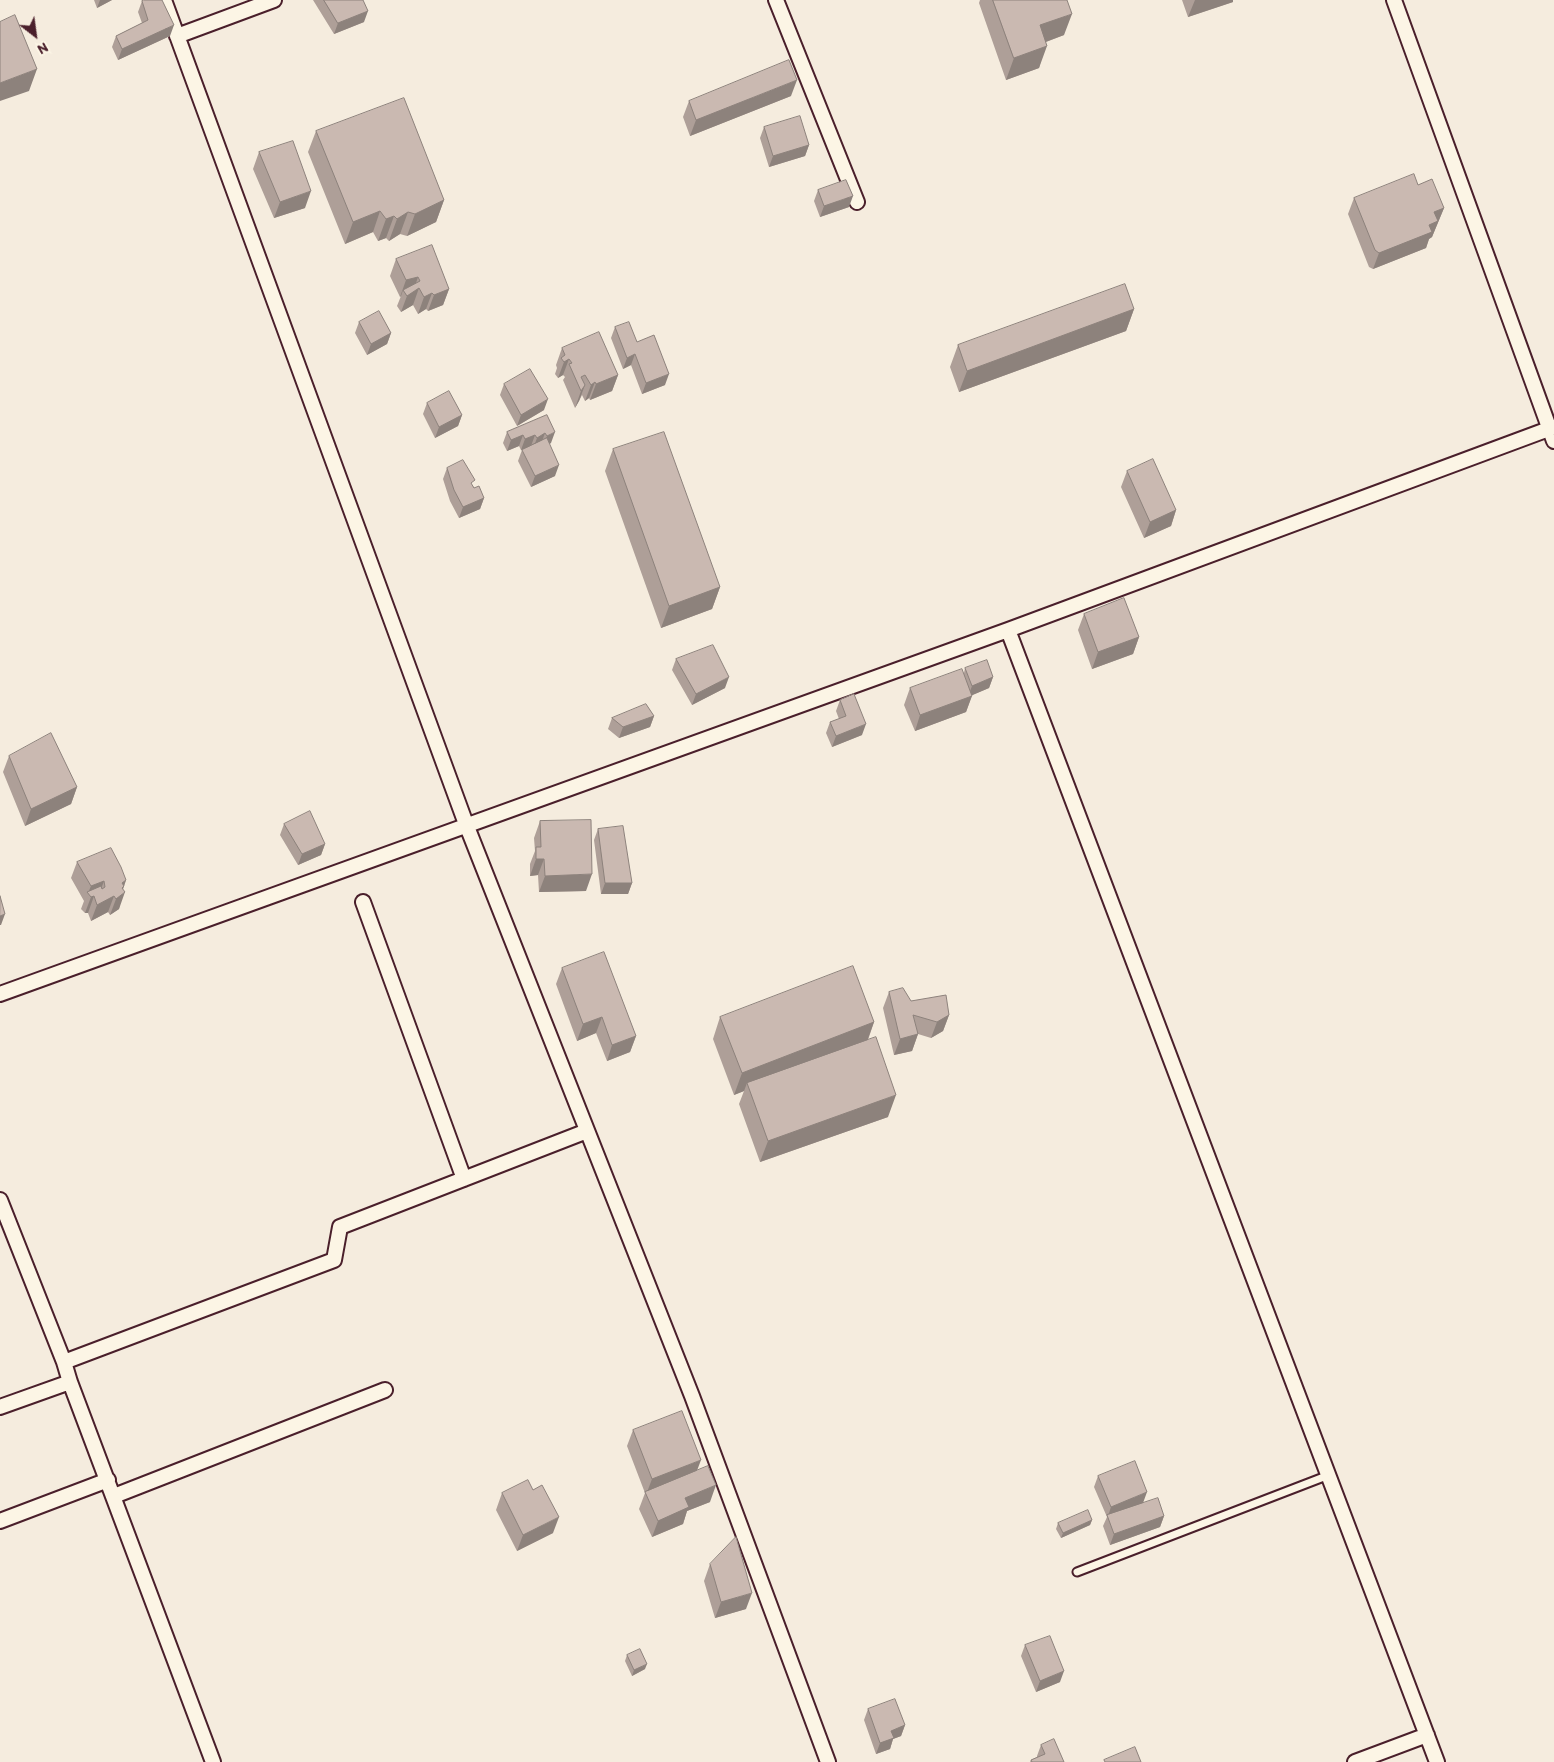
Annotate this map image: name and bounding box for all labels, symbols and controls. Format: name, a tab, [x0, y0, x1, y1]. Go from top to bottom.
north arrow	[10, 10, 60, 60]
text: N	[34, 39, 51, 58]

